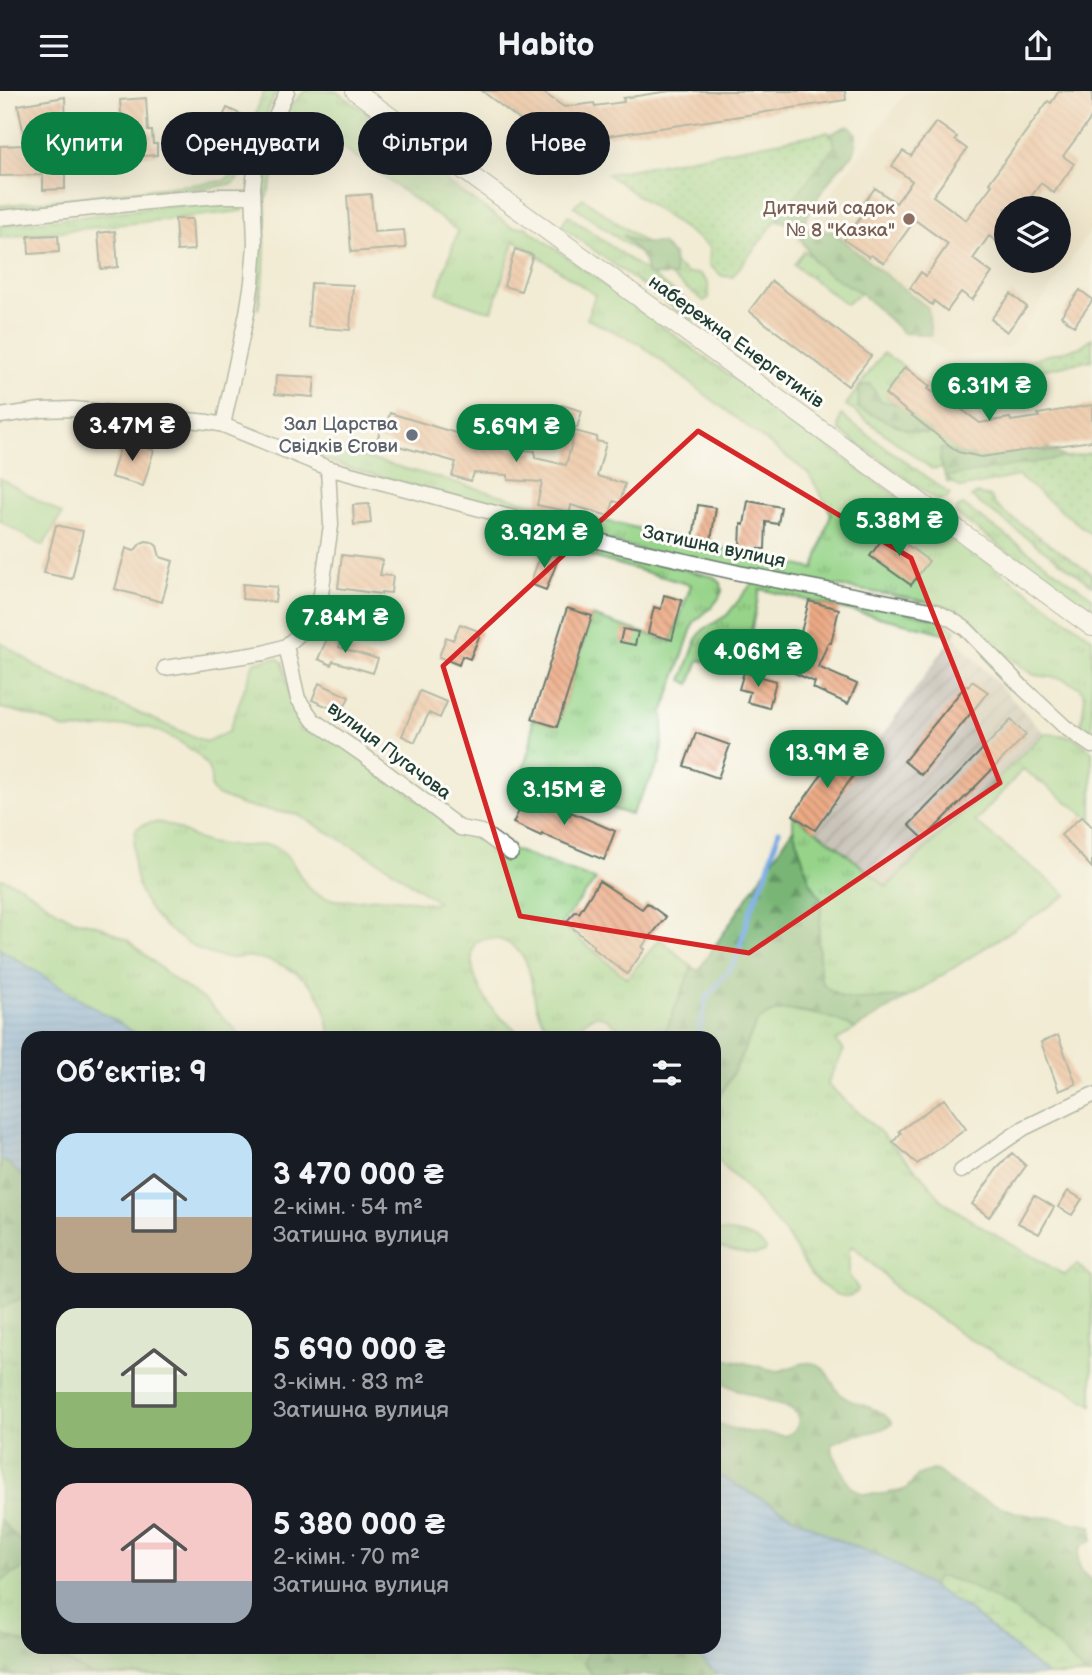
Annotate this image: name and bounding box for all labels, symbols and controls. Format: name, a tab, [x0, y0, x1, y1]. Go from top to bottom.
text: Habito	[497, 26, 595, 65]
icon: menu	[35, 27, 73, 65]
icon: share	[1019, 27, 1057, 65]
chip: Купити	[21, 112, 147, 175]
chip: Орендувати	[161, 112, 344, 175]
chip: Фільтри	[358, 112, 492, 175]
chip: Нове	[506, 112, 610, 175]
map controls	[994, 196, 1071, 273]
button: layers	[994, 196, 1071, 273]
place label: Дитячий садок № 8 "Казка"	[763, 197, 895, 242]
marker: Дитячий садок № 8 "Казка"	[901, 211, 917, 227]
street label: набережна Енергетиків	[644, 271, 828, 413]
pin: 6.31M ₴	[924, 363, 1054, 423]
text: 6.31M ₴	[947, 372, 1031, 400]
pin: 3.47M ₴	[67, 403, 197, 463]
pin: 5.69M ₴	[451, 405, 581, 464]
text: 3.47M ₴	[89, 412, 175, 440]
place label: Зал Царства Свідків Єгови	[279, 413, 398, 458]
text: 5.69M ₴	[472, 413, 560, 441]
marker: Зал Царства Свідків Єгови	[404, 427, 420, 443]
pin: 5.38M ₴	[834, 498, 964, 558]
text: 5.38M ₴	[856, 507, 942, 535]
pin: 3.92M ₴	[479, 511, 609, 570]
text: 3.92M ₴	[500, 519, 588, 547]
street label: Затишна вулиця	[641, 521, 787, 573]
pin: 7.84M ₴	[280, 595, 410, 655]
text: 7.84M ₴	[302, 604, 388, 632]
pin: 4.06M ₴	[693, 629, 823, 689]
text: 4.06M ₴	[714, 638, 802, 666]
street label: вулиця Пугачова	[323, 697, 455, 805]
pin: 13.9M ₴	[762, 731, 892, 790]
text: 13.9M ₴	[785, 739, 869, 767]
pin: 3.15M ₴	[499, 767, 629, 827]
text: 3.15M ₴	[523, 776, 605, 804]
icon: filters	[648, 1054, 686, 1092]
text: Об’єктів: 9	[56, 1055, 207, 1091]
text: 3 470 000 ₴	[273, 1157, 444, 1193]
icon: home	[112, 1161, 196, 1245]
text: 2-кімн. · 54 m²	[273, 1193, 423, 1221]
text: Затишна вулиця	[273, 1221, 449, 1249]
text: 5 690 000 ₴	[273, 1332, 445, 1368]
icon: home	[112, 1336, 196, 1420]
text: 3-кімн. · 83 m²	[273, 1368, 424, 1396]
text: Затишна вулиця	[273, 1396, 449, 1424]
text: 5 380 000 ₴	[273, 1507, 445, 1543]
icon: home	[112, 1511, 196, 1595]
text: 2-кімн. · 70 m²	[273, 1543, 420, 1571]
text: Затишна вулиця	[273, 1571, 449, 1599]

